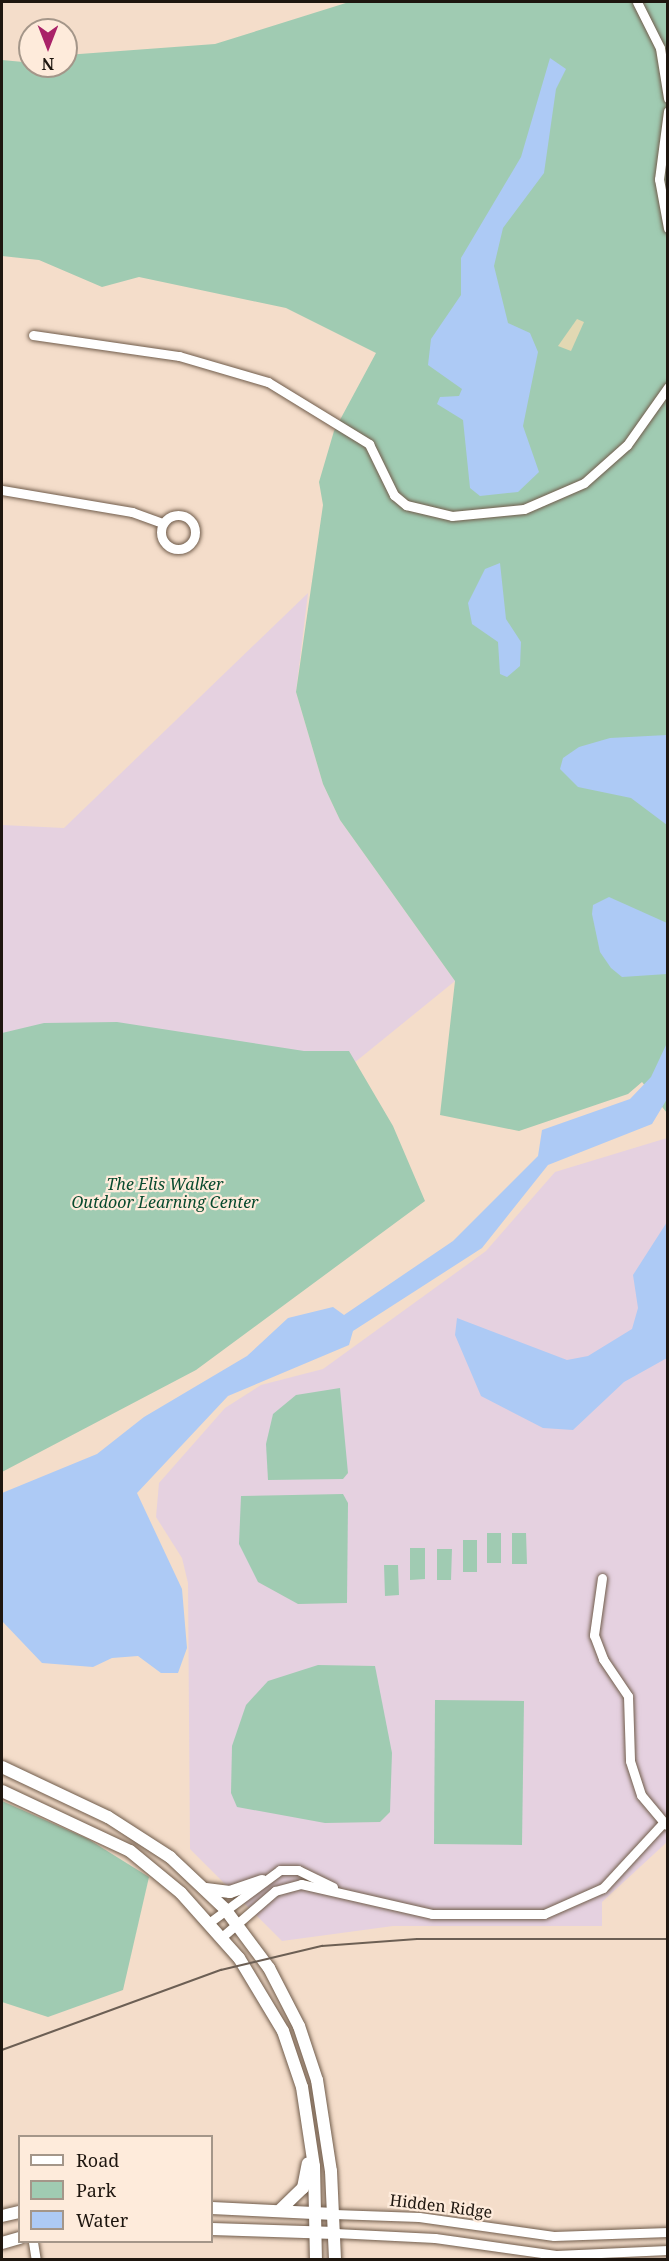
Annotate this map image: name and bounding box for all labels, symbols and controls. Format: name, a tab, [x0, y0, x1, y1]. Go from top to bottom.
north arrow	[18, 18, 78, 78]
text: N	[42, 53, 54, 75]
park label: The Elis Walker Outdoor Learning Center	[71, 1174, 259, 1212]
legend	[18, 2135, 213, 2243]
text: Road	[76, 2148, 119, 2172]
text: Park	[76, 2178, 116, 2202]
street label: Hidden Ridge	[389, 2190, 493, 2222]
text: Water	[76, 2208, 128, 2232]

